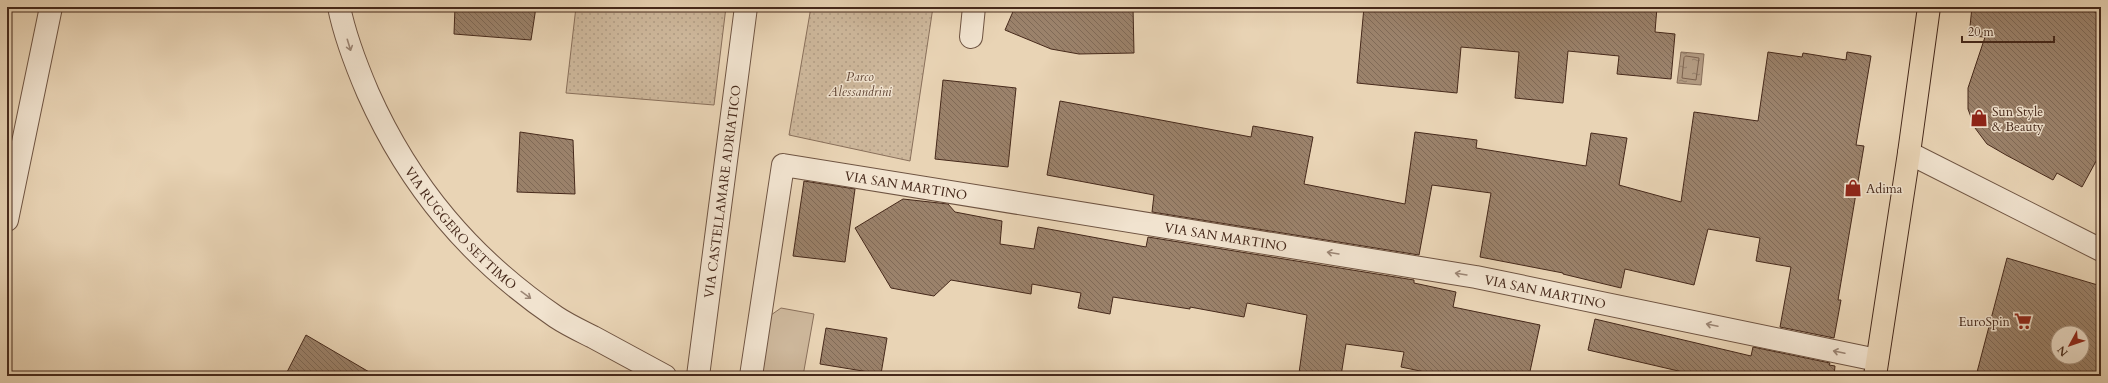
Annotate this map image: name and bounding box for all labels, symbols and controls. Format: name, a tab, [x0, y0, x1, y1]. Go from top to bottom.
scale bar	[1962, 18, 2054, 44]
text: 20 m	[1968, 24, 1995, 40]
one-way arrow	[346, 38, 353, 51]
park label: Parco Alessandrini	[827, 68, 892, 101]
street label: VIA CASTELLAMARE ADRIATICO	[700, 84, 746, 299]
place label: Sun Style & Beauty	[1992, 103, 2044, 136]
shop icon: Sun Style & Beauty	[1969, 108, 1989, 128]
street label: VIA RUGGERO SETTIMO	[400, 163, 520, 294]
street label: VIA SAN MARTINO	[843, 167, 968, 205]
shop icon: Adima	[1843, 178, 1863, 198]
place label: Adima	[1866, 180, 1903, 198]
street label: VIA SAN MARTINO	[1163, 219, 1288, 256]
one-way arrow	[1326, 249, 1339, 257]
one-way arrow	[1455, 270, 1468, 278]
street label: VIA SAN MARTINO	[1482, 271, 1607, 314]
one-way arrow	[521, 291, 532, 300]
supermarket icon: EuroSpin	[2013, 311, 2033, 331]
place label: EuroSpin	[1959, 313, 2011, 331]
one-way arrow	[1706, 321, 1719, 329]
north arrow	[2050, 325, 2090, 365]
text: N	[2054, 342, 2072, 360]
one-way arrow	[1833, 347, 1846, 355]

